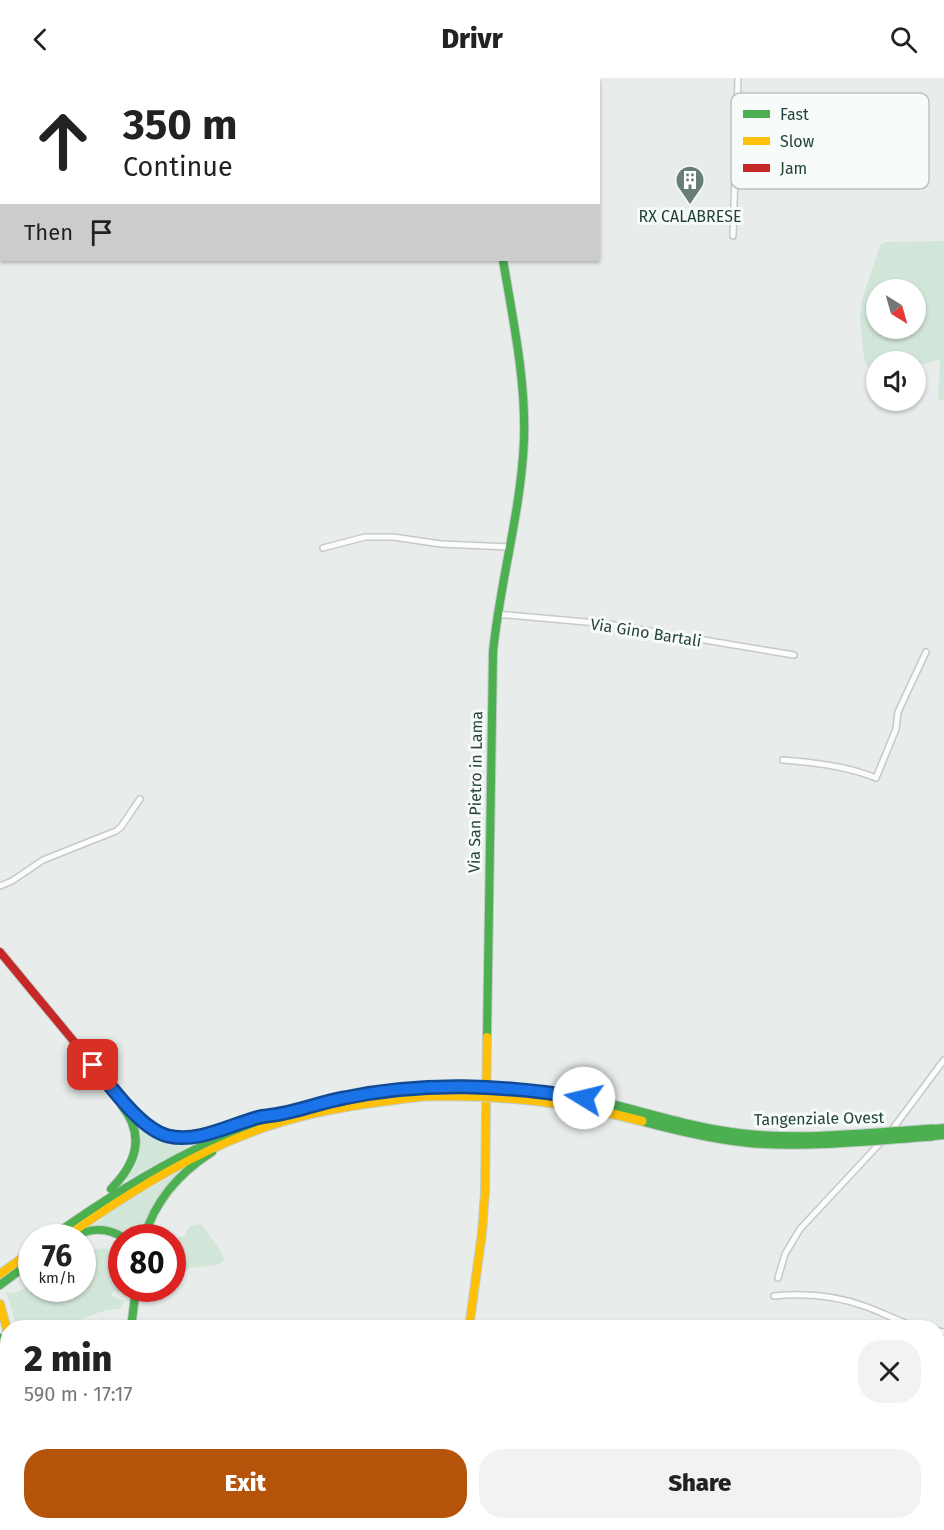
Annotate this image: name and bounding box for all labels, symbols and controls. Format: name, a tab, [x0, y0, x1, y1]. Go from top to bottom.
icon: back	[24, 23, 57, 56]
text: Drivr	[441, 23, 503, 55]
icon: search	[887, 23, 920, 56]
legend	[731, 93, 929, 189]
text: 350 m	[123, 100, 237, 150]
icon: ahead	[24, 102, 102, 180]
text: Fast	[780, 105, 809, 124]
text: Slow	[780, 132, 815, 151]
text: Continue	[123, 151, 233, 183]
text: Jam	[780, 159, 807, 178]
building icon: RX CALABRESE	[674, 164, 706, 206]
place label: RX CALABRESE	[639, 207, 741, 226]
icon: arrive	[85, 216, 118, 249]
text: Then	[24, 219, 73, 246]
north arrow	[866, 279, 926, 339]
map controls	[866, 279, 926, 411]
button: sound	[866, 351, 926, 411]
street label: Via Gino Bartali	[589, 614, 703, 651]
street label: Via San Pietro in Lama	[465, 711, 486, 873]
pin	[67, 1039, 118, 1090]
icon: arrive	[76, 1048, 109, 1081]
position arrow	[552, 1066, 616, 1130]
street label: Tangenziale Ovest	[754, 1108, 884, 1129]
speed limit sign: 80	[108, 1224, 186, 1302]
text: 76	[42, 1238, 72, 1274]
text: km/h	[38, 1269, 76, 1287]
text: 2 min	[24, 1337, 112, 1381]
button: close	[858, 1340, 921, 1403]
text: 590 m · 17:17	[24, 1382, 132, 1406]
button: Exit	[24, 1449, 467, 1518]
button: Share	[479, 1449, 921, 1518]

